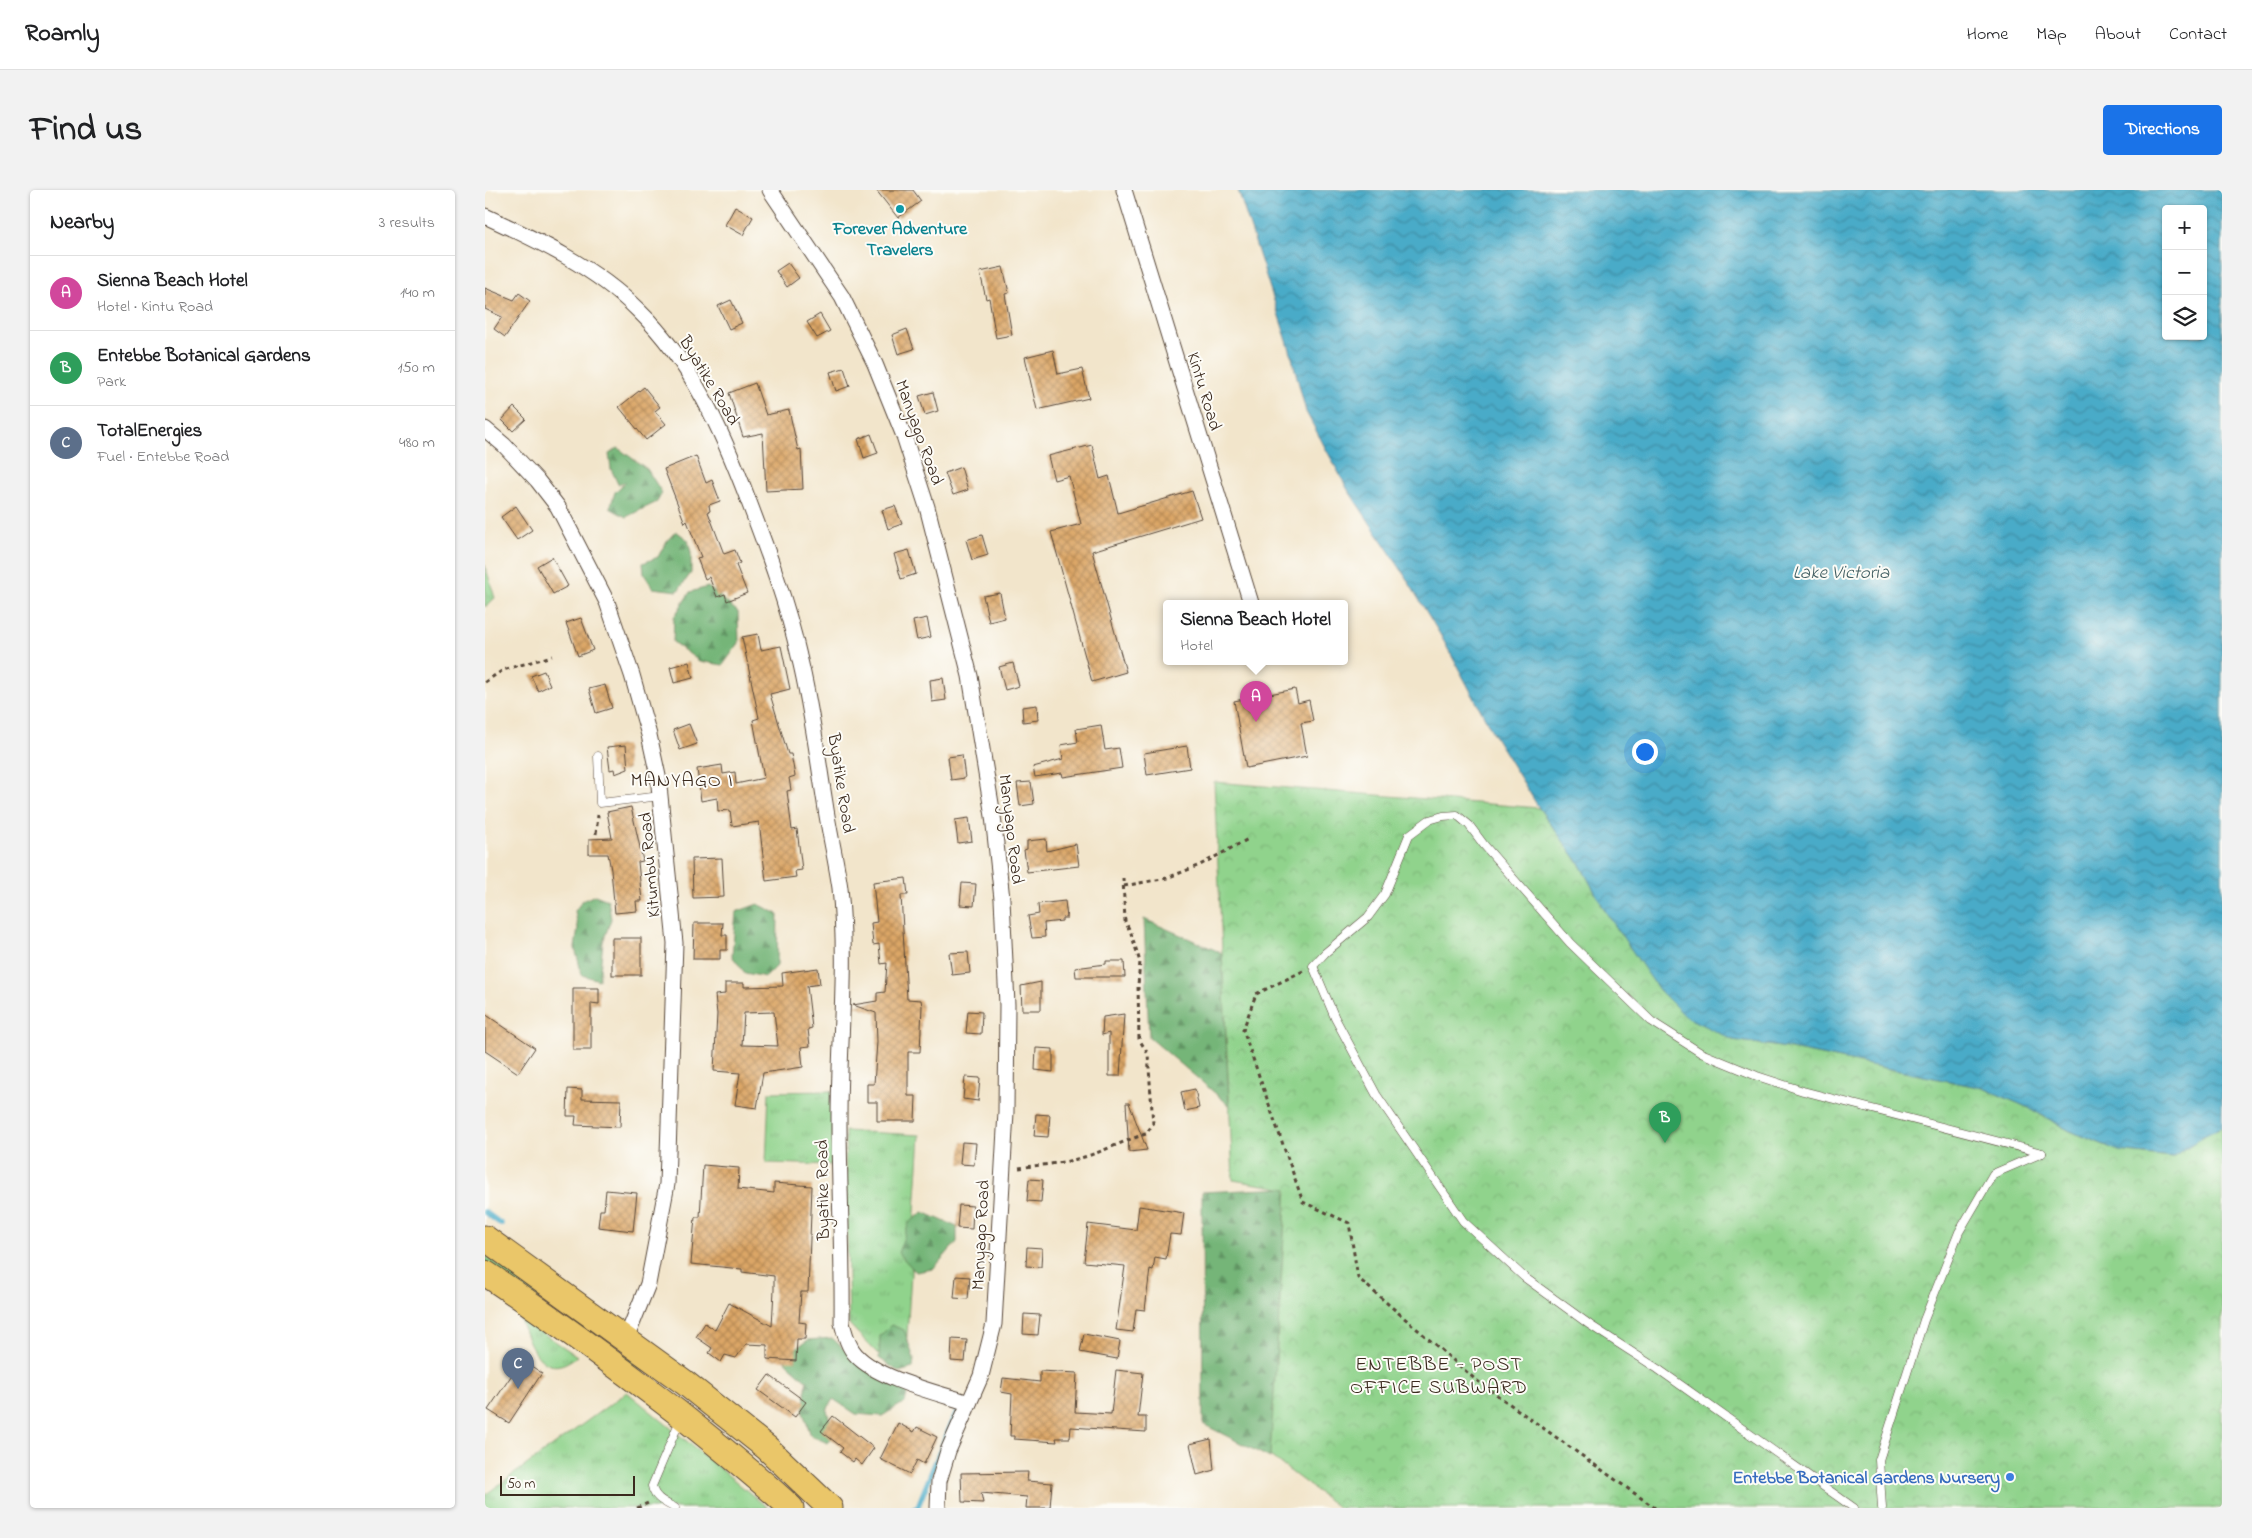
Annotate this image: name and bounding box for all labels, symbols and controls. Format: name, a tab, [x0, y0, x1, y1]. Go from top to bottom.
text: Roamly	[25, 17, 100, 52]
text: Home	[1967, 22, 2008, 48]
text: Map	[2036, 22, 2067, 48]
text: About	[2095, 22, 2141, 48]
text: Contact	[2169, 22, 2227, 48]
text: Find us	[30, 105, 142, 156]
button: Directions	[2103, 105, 2222, 155]
marker: Forever Adventure Travelers	[894, 203, 906, 215]
map controls	[2162, 205, 2207, 340]
button: +	[2162, 205, 2207, 250]
text: Nearby	[50, 208, 114, 238]
text: 3 results	[379, 211, 435, 235]
place label: Forever Adventure Travelers	[832, 217, 968, 264]
button: −	[2162, 250, 2207, 295]
text: Sienna Beach Hotel	[97, 268, 248, 295]
text: A	[61, 281, 71, 305]
text: 140 m	[400, 281, 435, 305]
text: Hotel · Kintu Road	[97, 295, 213, 319]
button: layers	[2162, 295, 2207, 340]
street label: Byatike Road	[671, 330, 745, 431]
text: Entebbe Botanical Gardens	[97, 343, 311, 370]
street label: Kintu Road	[1179, 349, 1227, 434]
text: B	[61, 356, 71, 380]
text: 150 m	[397, 356, 435, 380]
text: Park	[97, 370, 126, 394]
street label: Manyago Road	[886, 376, 949, 489]
text: TotalEnergies	[97, 418, 202, 445]
text: C	[62, 431, 70, 455]
text: 480 m	[399, 431, 435, 455]
text: Fuel · Entebbe Road	[97, 445, 229, 469]
water label: Lake Victoria	[1793, 560, 1890, 587]
popup	[1163, 600, 1348, 665]
text: Sienna Beach Hotel	[1180, 607, 1331, 634]
text: Hotel	[1180, 634, 1213, 658]
pin: A	[1240, 681, 1272, 722]
street label: Byatike Road	[819, 731, 861, 835]
your location	[1632, 739, 1658, 765]
district label: MANYAGO I	[630, 767, 734, 796]
street label: Manyago Road	[989, 773, 1030, 886]
street label: Kitumbu Road	[633, 811, 669, 919]
pin: B	[1649, 1102, 1681, 1143]
street label: Byatike Road	[810, 1139, 838, 1242]
street label: Manyago Road	[966, 1179, 999, 1291]
pin: C	[502, 1348, 534, 1389]
district label: ENTEBBE - POST OFFICE SUBWARD	[1350, 1351, 1528, 1403]
place label: Entebbe Botanical Gardens Nursery	[1732, 1466, 2000, 1493]
marker: Entebbe Botanical Gardens Nursery	[2004, 1471, 2016, 1483]
scale bar	[500, 1473, 635, 1496]
text: 50 m	[507, 1474, 535, 1495]

